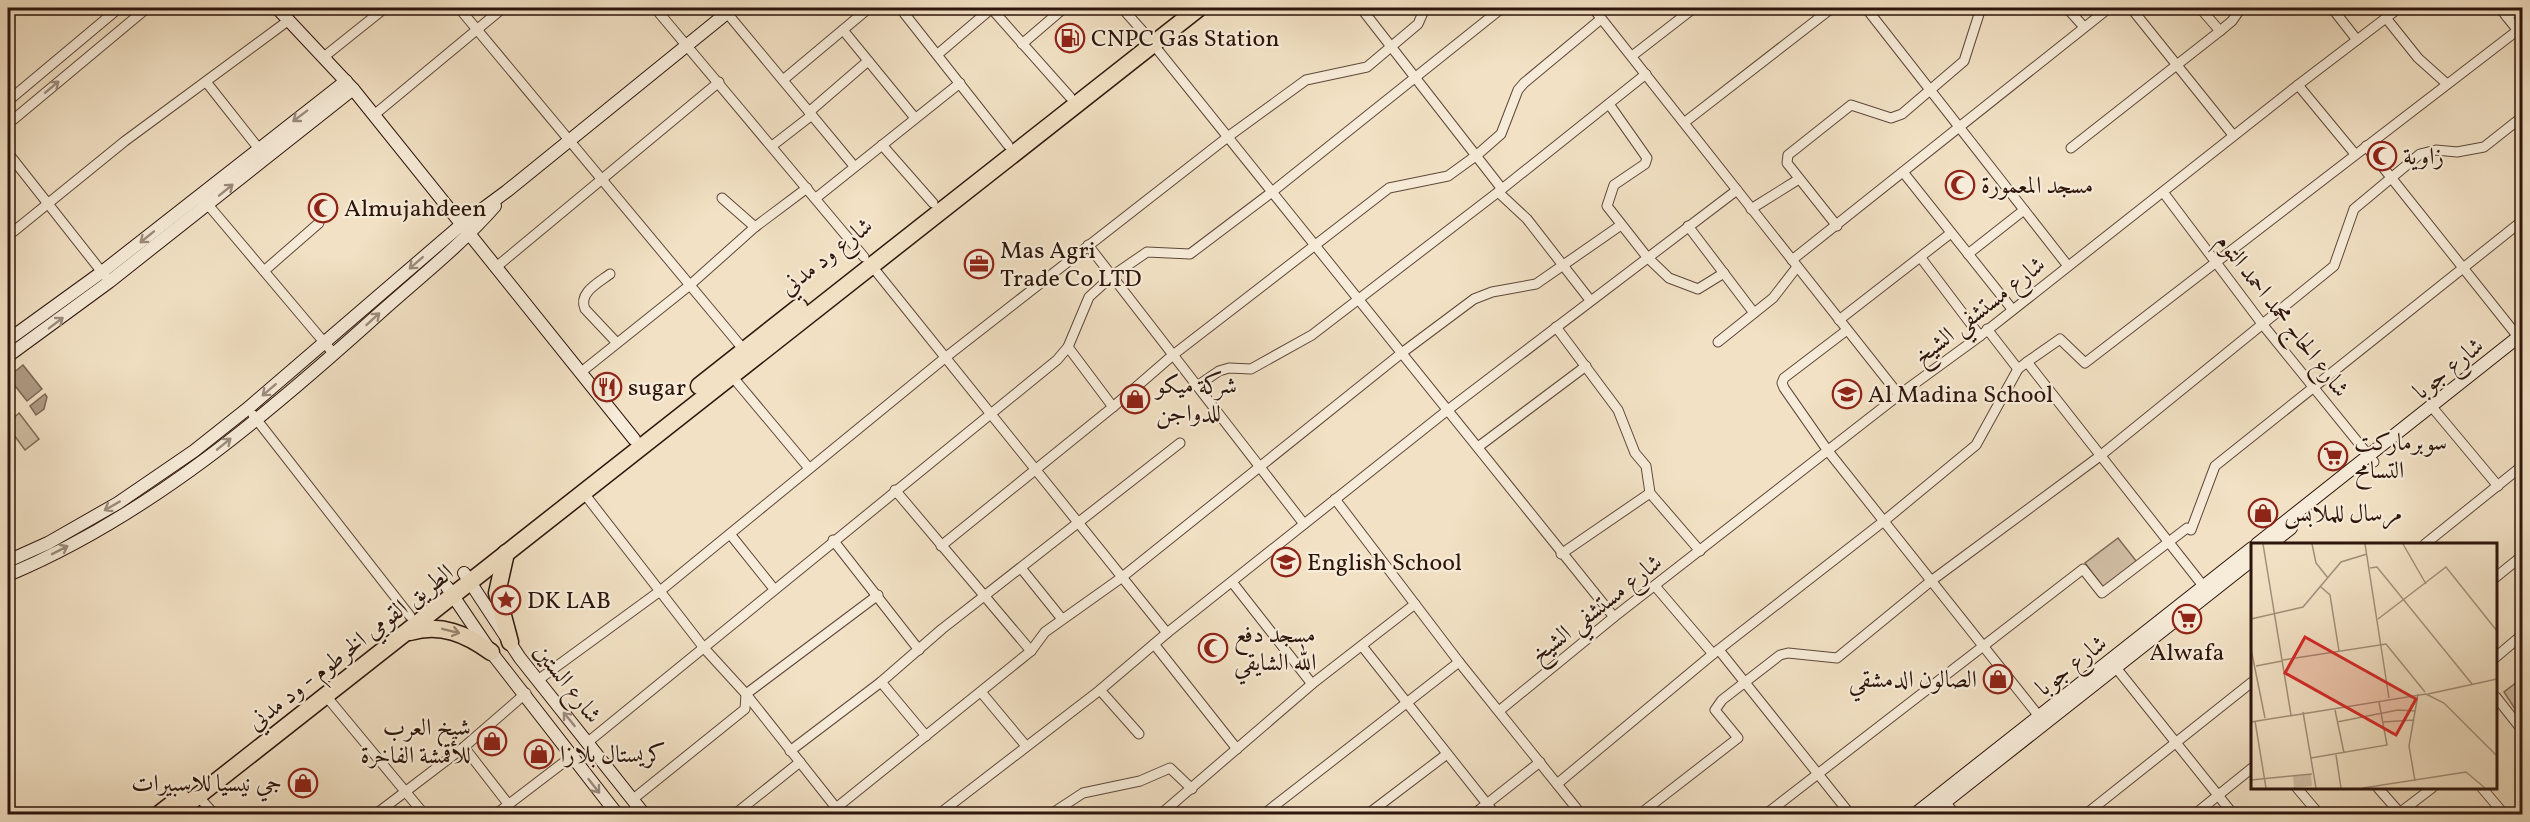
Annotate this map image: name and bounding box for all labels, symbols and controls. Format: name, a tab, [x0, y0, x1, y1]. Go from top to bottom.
fuel station icon: CNPC Gas Station	[1054, 22, 1086, 54]
place label: CNPC Gas Station	[1091, 23, 1279, 57]
one-way arrow	[44, 80, 60, 93]
one-way arrow	[292, 110, 308, 122]
mosque icon: زاوية	[2366, 140, 2398, 172]
place label: زاوية	[2403, 141, 2444, 175]
mosque icon: مسجد المعمورة	[1944, 169, 1976, 201]
place label: مسجد المعمورة	[1981, 170, 2093, 204]
one-way arrow	[218, 184, 234, 197]
mosque icon: Almujahdeen	[307, 192, 339, 224]
place label: Almujahdeen	[344, 193, 487, 227]
street label: شارع ود مدني	[773, 210, 882, 306]
street label: شارع الحاج محمد احمد التوم	[2205, 227, 2356, 407]
one-way arrow	[139, 230, 155, 243]
place label: Mas Agri Trade Co LTD	[1000, 235, 1141, 297]
office icon: Mas Agri Trade Co LTD	[963, 248, 995, 280]
street label: شارع مستشفي الشيخ	[1907, 249, 2056, 377]
one-way arrow	[409, 256, 424, 270]
one-way arrow	[365, 312, 380, 326]
one-way arrow	[48, 317, 64, 330]
street label: شارع جوبا	[2406, 330, 2493, 410]
place label: شركة ميكو للدواجن	[1154, 370, 1237, 432]
restaurant icon: sugar	[591, 371, 623, 403]
place label: sugar	[628, 372, 686, 406]
school or university icon: Al Madina School	[1831, 378, 1863, 410]
place label: Al Madina School	[1868, 379, 2053, 413]
one-way arrow	[262, 383, 277, 397]
shop icon: شركة ميكو للدواجن	[1119, 383, 1151, 415]
place label: سوبرماركت التسامح	[2354, 427, 2447, 490]
one-way arrow	[215, 438, 231, 451]
supermarket icon: سوبرماركت التسامح	[2317, 440, 2349, 472]
shop icon: مرسال للملابس	[2247, 497, 2279, 529]
place label: مرسال للملابس	[2284, 498, 2402, 532]
one-way arrow	[104, 500, 121, 512]
inset map	[2251, 543, 2497, 789]
one-way arrow	[51, 544, 69, 555]
school or university icon: English School	[1270, 546, 1302, 578]
place label: English School	[1307, 547, 1462, 581]
street label: شارع مستشفي الشيخ	[1524, 547, 1673, 675]
street label: الطريق القومي الخرطوم - ود مدني	[241, 557, 463, 742]
place icon: DK LAB	[490, 584, 522, 616]
place label: DK LAB	[527, 585, 611, 619]
supermarket icon: Alwafa	[2171, 603, 2203, 635]
place label: مسجد دفع الله الشايقي	[1234, 619, 1316, 685]
one-way arrow	[441, 625, 460, 637]
street label: شارع جوبا	[2029, 628, 2116, 706]
mosque icon: مسجد دفع الله الشايقي	[1197, 632, 1229, 664]
street label: شارع الستين	[523, 637, 609, 732]
place label: Alwafa	[2150, 637, 2224, 671]
shop icon: الصالون الدمشقي	[1982, 663, 2014, 695]
place label: الصالون الدمشقي	[1849, 664, 1977, 702]
place label: شيخ العرب للأقمشة الفاخرة	[360, 712, 471, 774]
one-way arrow	[562, 712, 576, 727]
shop icon: شيخ العرب للأقمشة الفاخرة	[476, 725, 508, 757]
shop icon: كريستال بلازا	[523, 738, 555, 770]
place label: كريستال بلازا	[560, 739, 666, 773]
shop icon: جي نيسيا للاسبيرات	[287, 767, 319, 799]
place label: جي نيسيا للاسبيرات	[131, 768, 282, 802]
one-way arrow	[588, 777, 601, 793]

